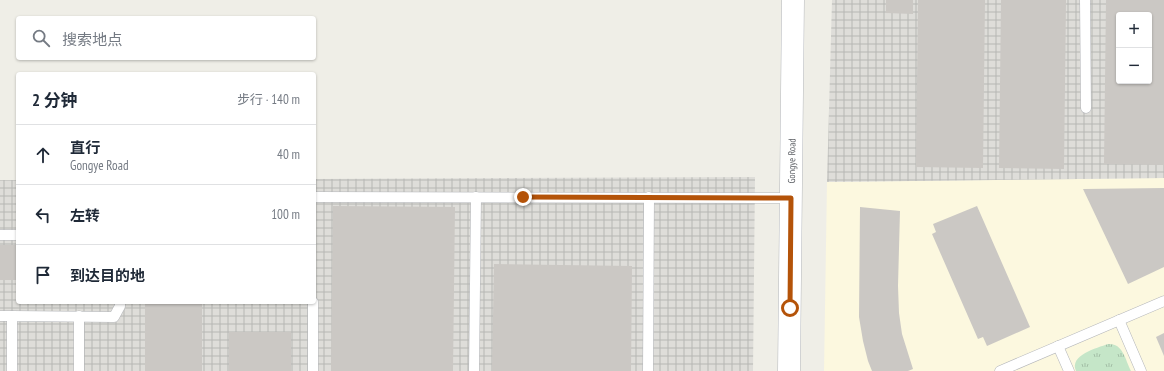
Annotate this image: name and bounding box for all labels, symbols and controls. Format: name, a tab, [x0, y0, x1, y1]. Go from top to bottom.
map controls	[1116, 12, 1152, 84]
button: +	[1116, 12, 1152, 48]
search box	[16, 16, 316, 60]
icon: search	[30, 27, 52, 49]
text: 搜索地点	[62, 30, 122, 49]
button: −	[1116, 48, 1152, 84]
text: 2 分钟	[32, 89, 78, 111]
text: 步行 · 140 m	[237, 91, 300, 108]
text: 直行	[70, 138, 100, 157]
street label: Gongye Road	[785, 138, 799, 184]
icon: ahead	[32, 144, 54, 166]
text: 40 m	[277, 146, 300, 163]
text: Gongye Road	[70, 157, 129, 174]
route end	[514, 188, 532, 206]
icon: left	[32, 204, 54, 226]
text: 左转	[70, 206, 100, 225]
text: 100 m	[271, 206, 300, 223]
icon: arrive	[32, 264, 54, 286]
text: 到达目的地	[70, 266, 145, 285]
route start	[781, 299, 799, 317]

